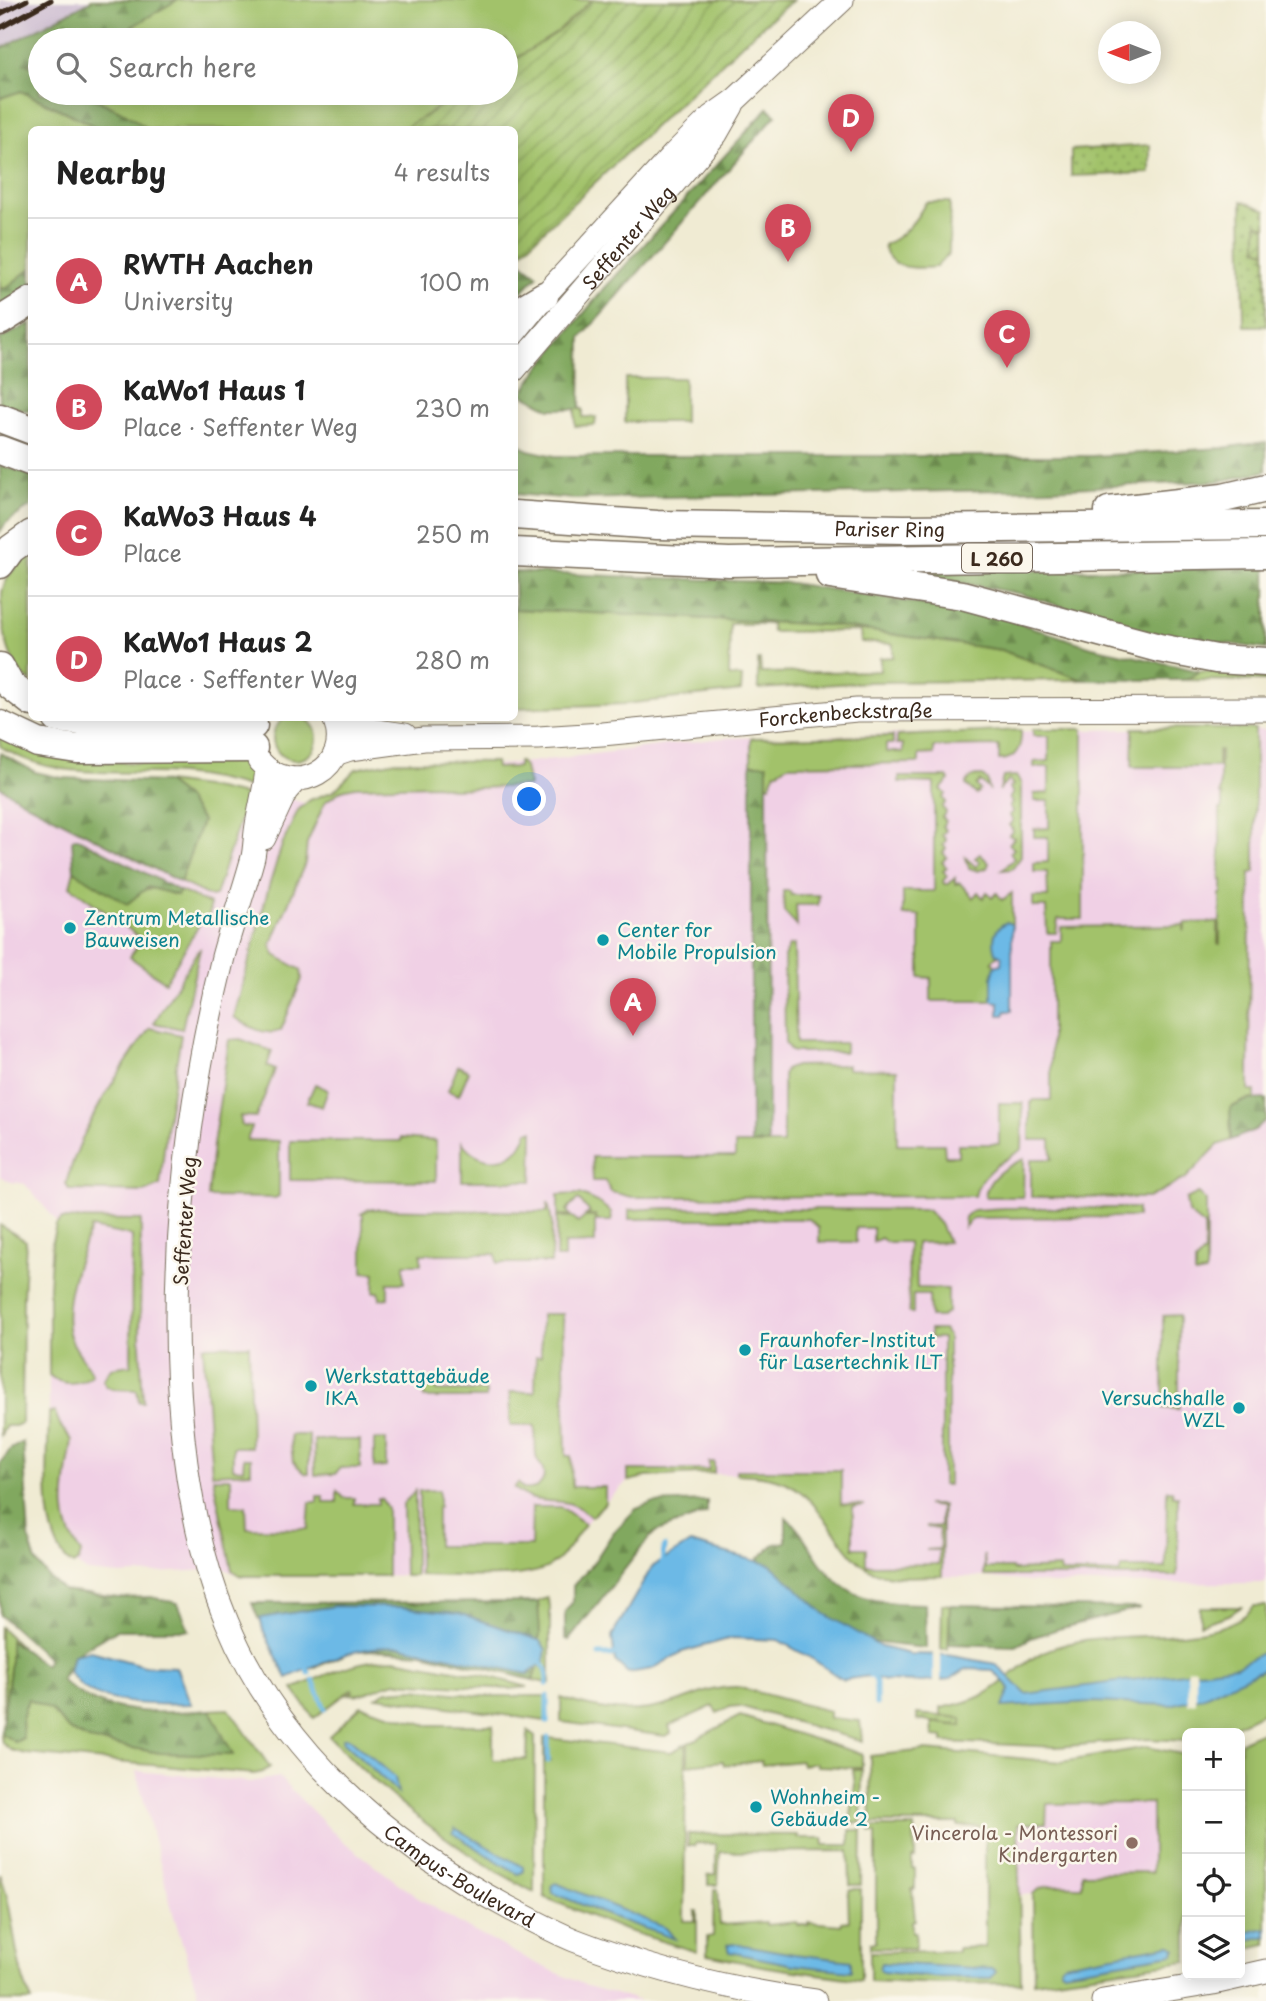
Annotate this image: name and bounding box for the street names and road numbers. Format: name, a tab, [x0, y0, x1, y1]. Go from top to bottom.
street label: Seffenter Weg	[575, 179, 681, 295]
street label: Pariser Ring	[834, 514, 945, 543]
road number: L 260	[962, 544, 1032, 572]
street label: Forckenbeckstraße	[757, 696, 933, 733]
street label: Seffenter Weg	[166, 1155, 202, 1287]
street label: Campus-Boulevard	[378, 1817, 541, 1934]

